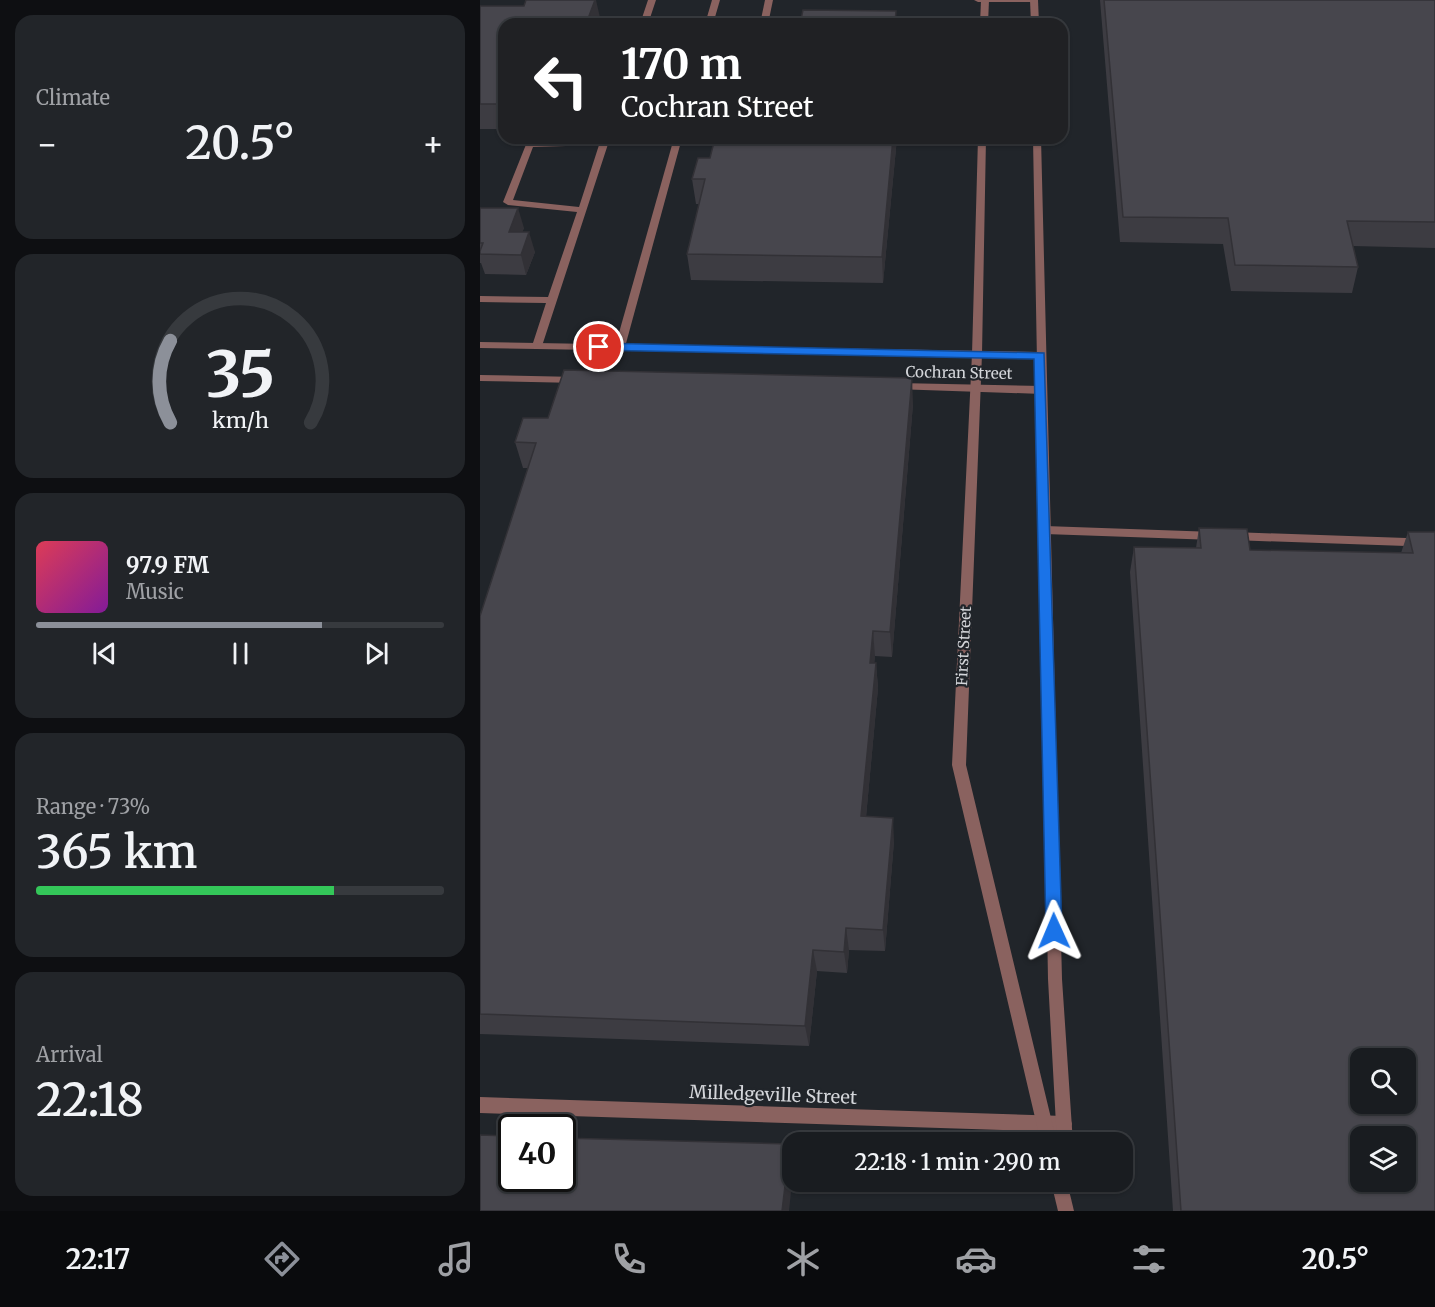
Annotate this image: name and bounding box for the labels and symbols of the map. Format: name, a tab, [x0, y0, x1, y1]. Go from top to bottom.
pin	[573, 321, 624, 372]
street label: Cochran Street	[905, 362, 1013, 383]
street label: First Street	[952, 605, 975, 686]
position arrow	[1022, 899, 1086, 963]
street label: Milledgeville Street	[689, 1080, 857, 1109]
speed limit sign: 40	[498, 1114, 576, 1192]

